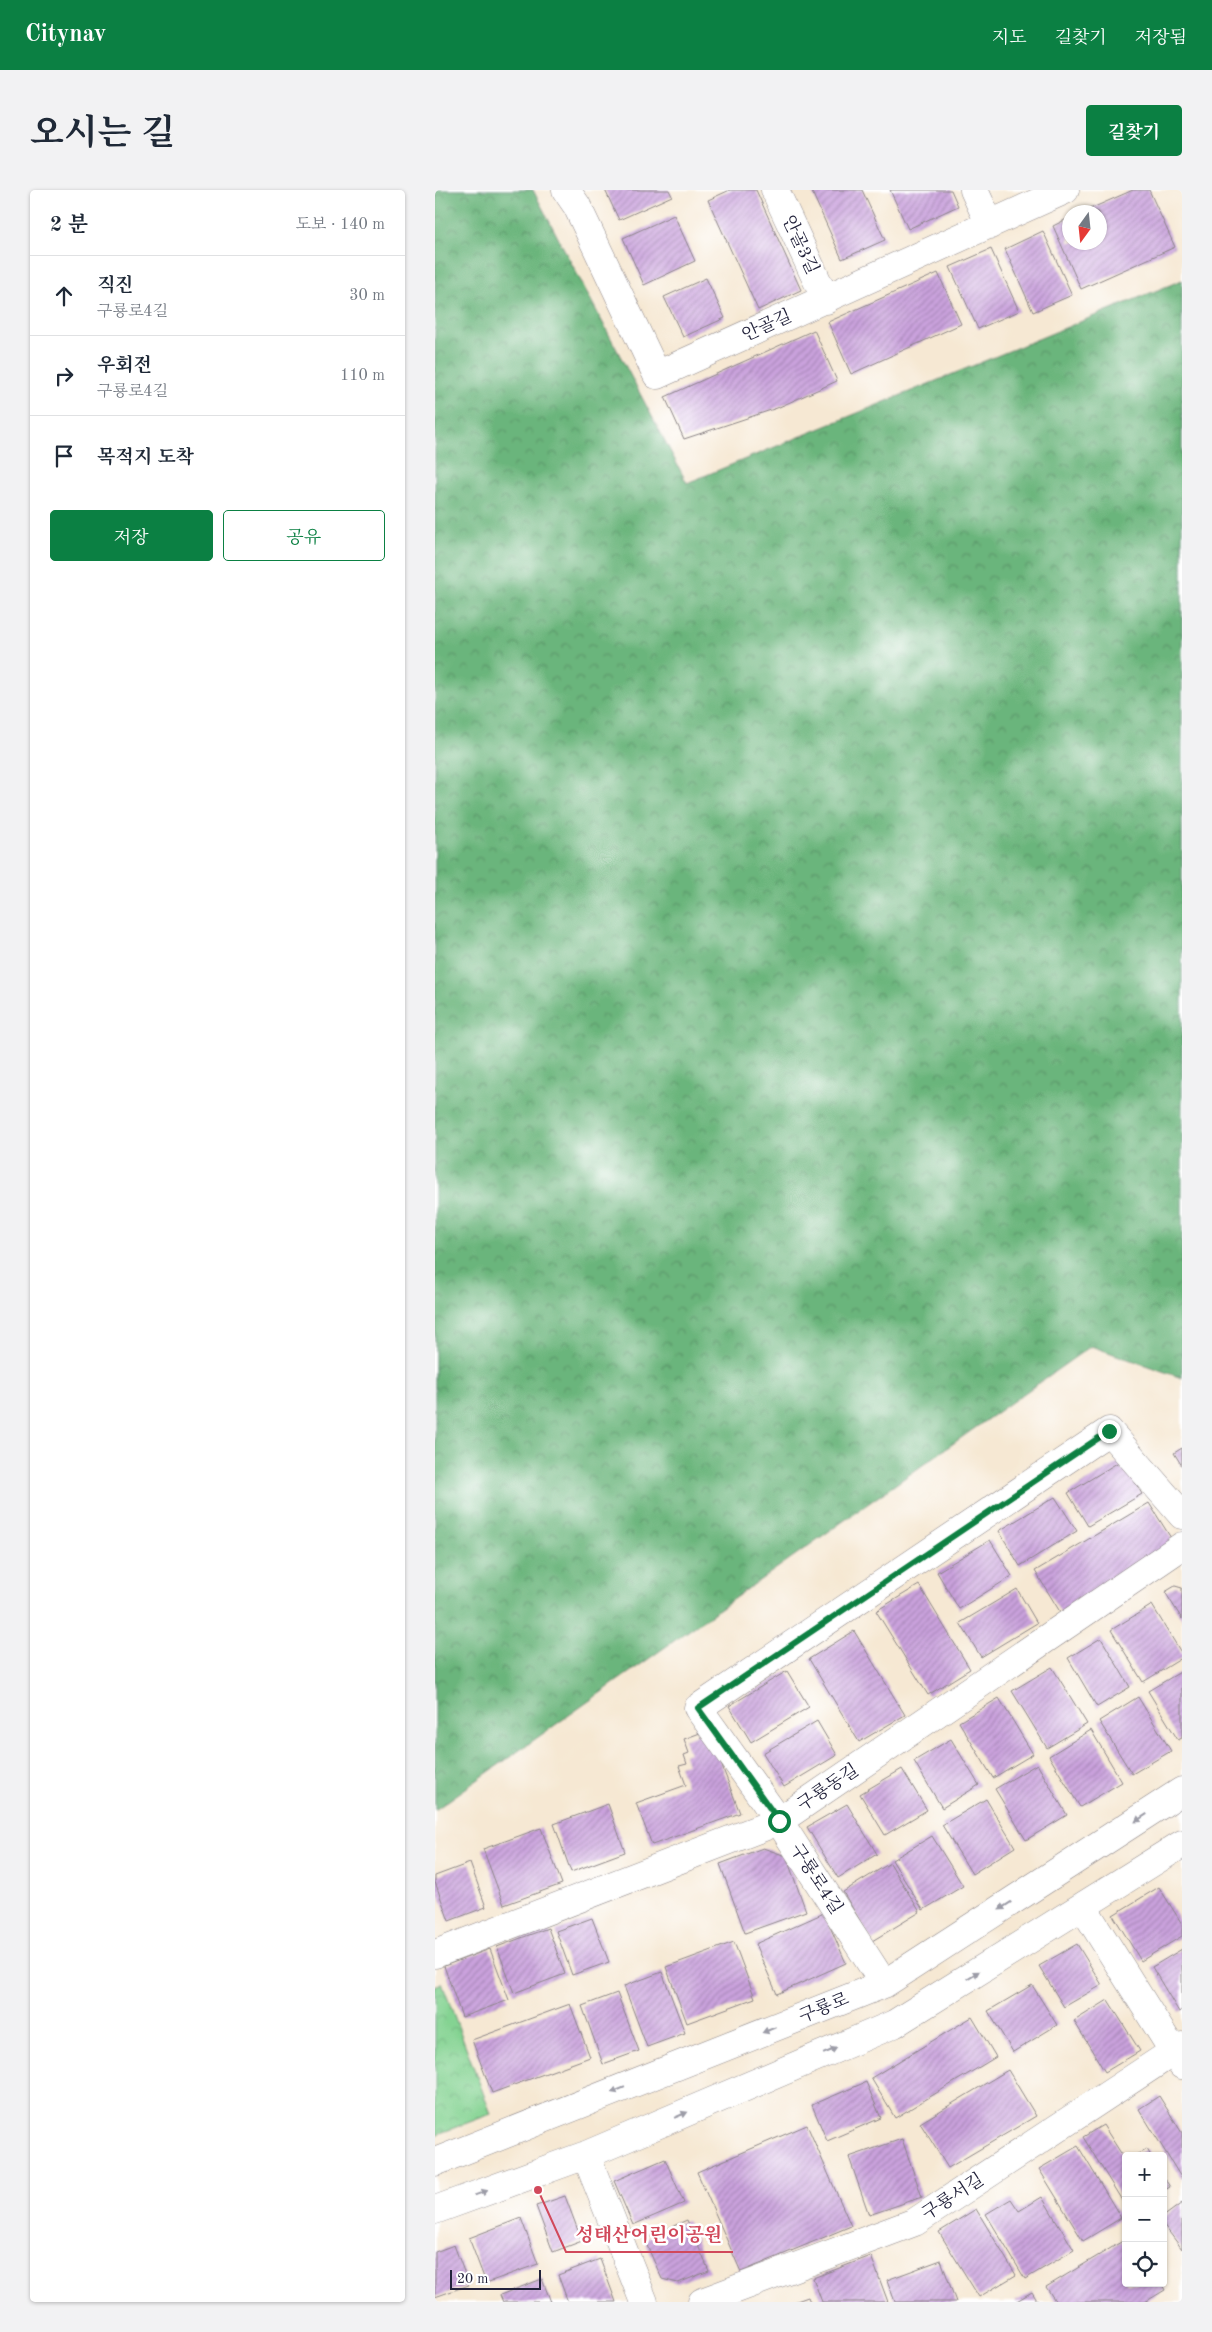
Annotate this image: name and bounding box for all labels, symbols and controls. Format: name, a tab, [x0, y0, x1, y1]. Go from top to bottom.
text: Citynav	[25, 23, 106, 47]
text: 지도	[992, 29, 1027, 47]
text: 길찾기	[1055, 29, 1107, 47]
text: 저장됨	[1135, 29, 1187, 47]
button: 길찾기	[1086, 105, 1182, 156]
text: 오시는 길	[30, 117, 175, 152]
north arrow	[1062, 205, 1107, 250]
street label: 안골3길	[779, 212, 822, 277]
text: 2 분	[50, 215, 88, 236]
text: 도보 · 140 m	[296, 217, 385, 233]
text: 직진	[97, 277, 134, 296]
icon: ahead	[50, 282, 78, 310]
text: 30 m	[349, 288, 385, 304]
text: 구룡로4길	[97, 304, 168, 320]
street label: 안골길	[739, 306, 794, 345]
text: 우회전	[97, 357, 152, 376]
icon: right	[50, 362, 78, 390]
text: 110 m	[340, 368, 385, 384]
text: 구룡로4길	[97, 384, 168, 400]
icon: arrive	[50, 442, 78, 470]
text: 목적지 도착	[97, 449, 194, 468]
button: 저장	[50, 510, 213, 561]
button: 공유	[223, 510, 385, 561]
route end	[1098, 1420, 1121, 1443]
street label: 구룡동길	[794, 1760, 862, 1815]
route start	[768, 1810, 791, 1833]
one-way arrow	[1134, 1813, 1148, 1823]
street label: 구룡로4길	[787, 1840, 846, 1917]
one-way arrow	[998, 1901, 1011, 1911]
one-way arrow	[967, 1970, 980, 1979]
street label: 구룡로	[796, 1989, 852, 2026]
one-way arrow	[762, 2026, 776, 2034]
one-way arrow	[823, 2046, 837, 2054]
one-way arrow	[611, 2086, 625, 2094]
one-way arrow	[674, 2110, 688, 2118]
map controls	[1122, 2152, 1167, 2287]
button: +	[1122, 2152, 1167, 2197]
street label: 구룡서길	[918, 2170, 987, 2223]
one-way arrow	[474, 2189, 489, 2197]
button: −	[1122, 2197, 1167, 2242]
callout: 성태산어린이공원	[566, 2218, 733, 2252]
text: 성태산어린이공원	[576, 2224, 722, 2246]
button: locate	[1122, 2242, 1167, 2287]
scale bar	[450, 2267, 541, 2290]
text: 20 m	[457, 2272, 488, 2286]

